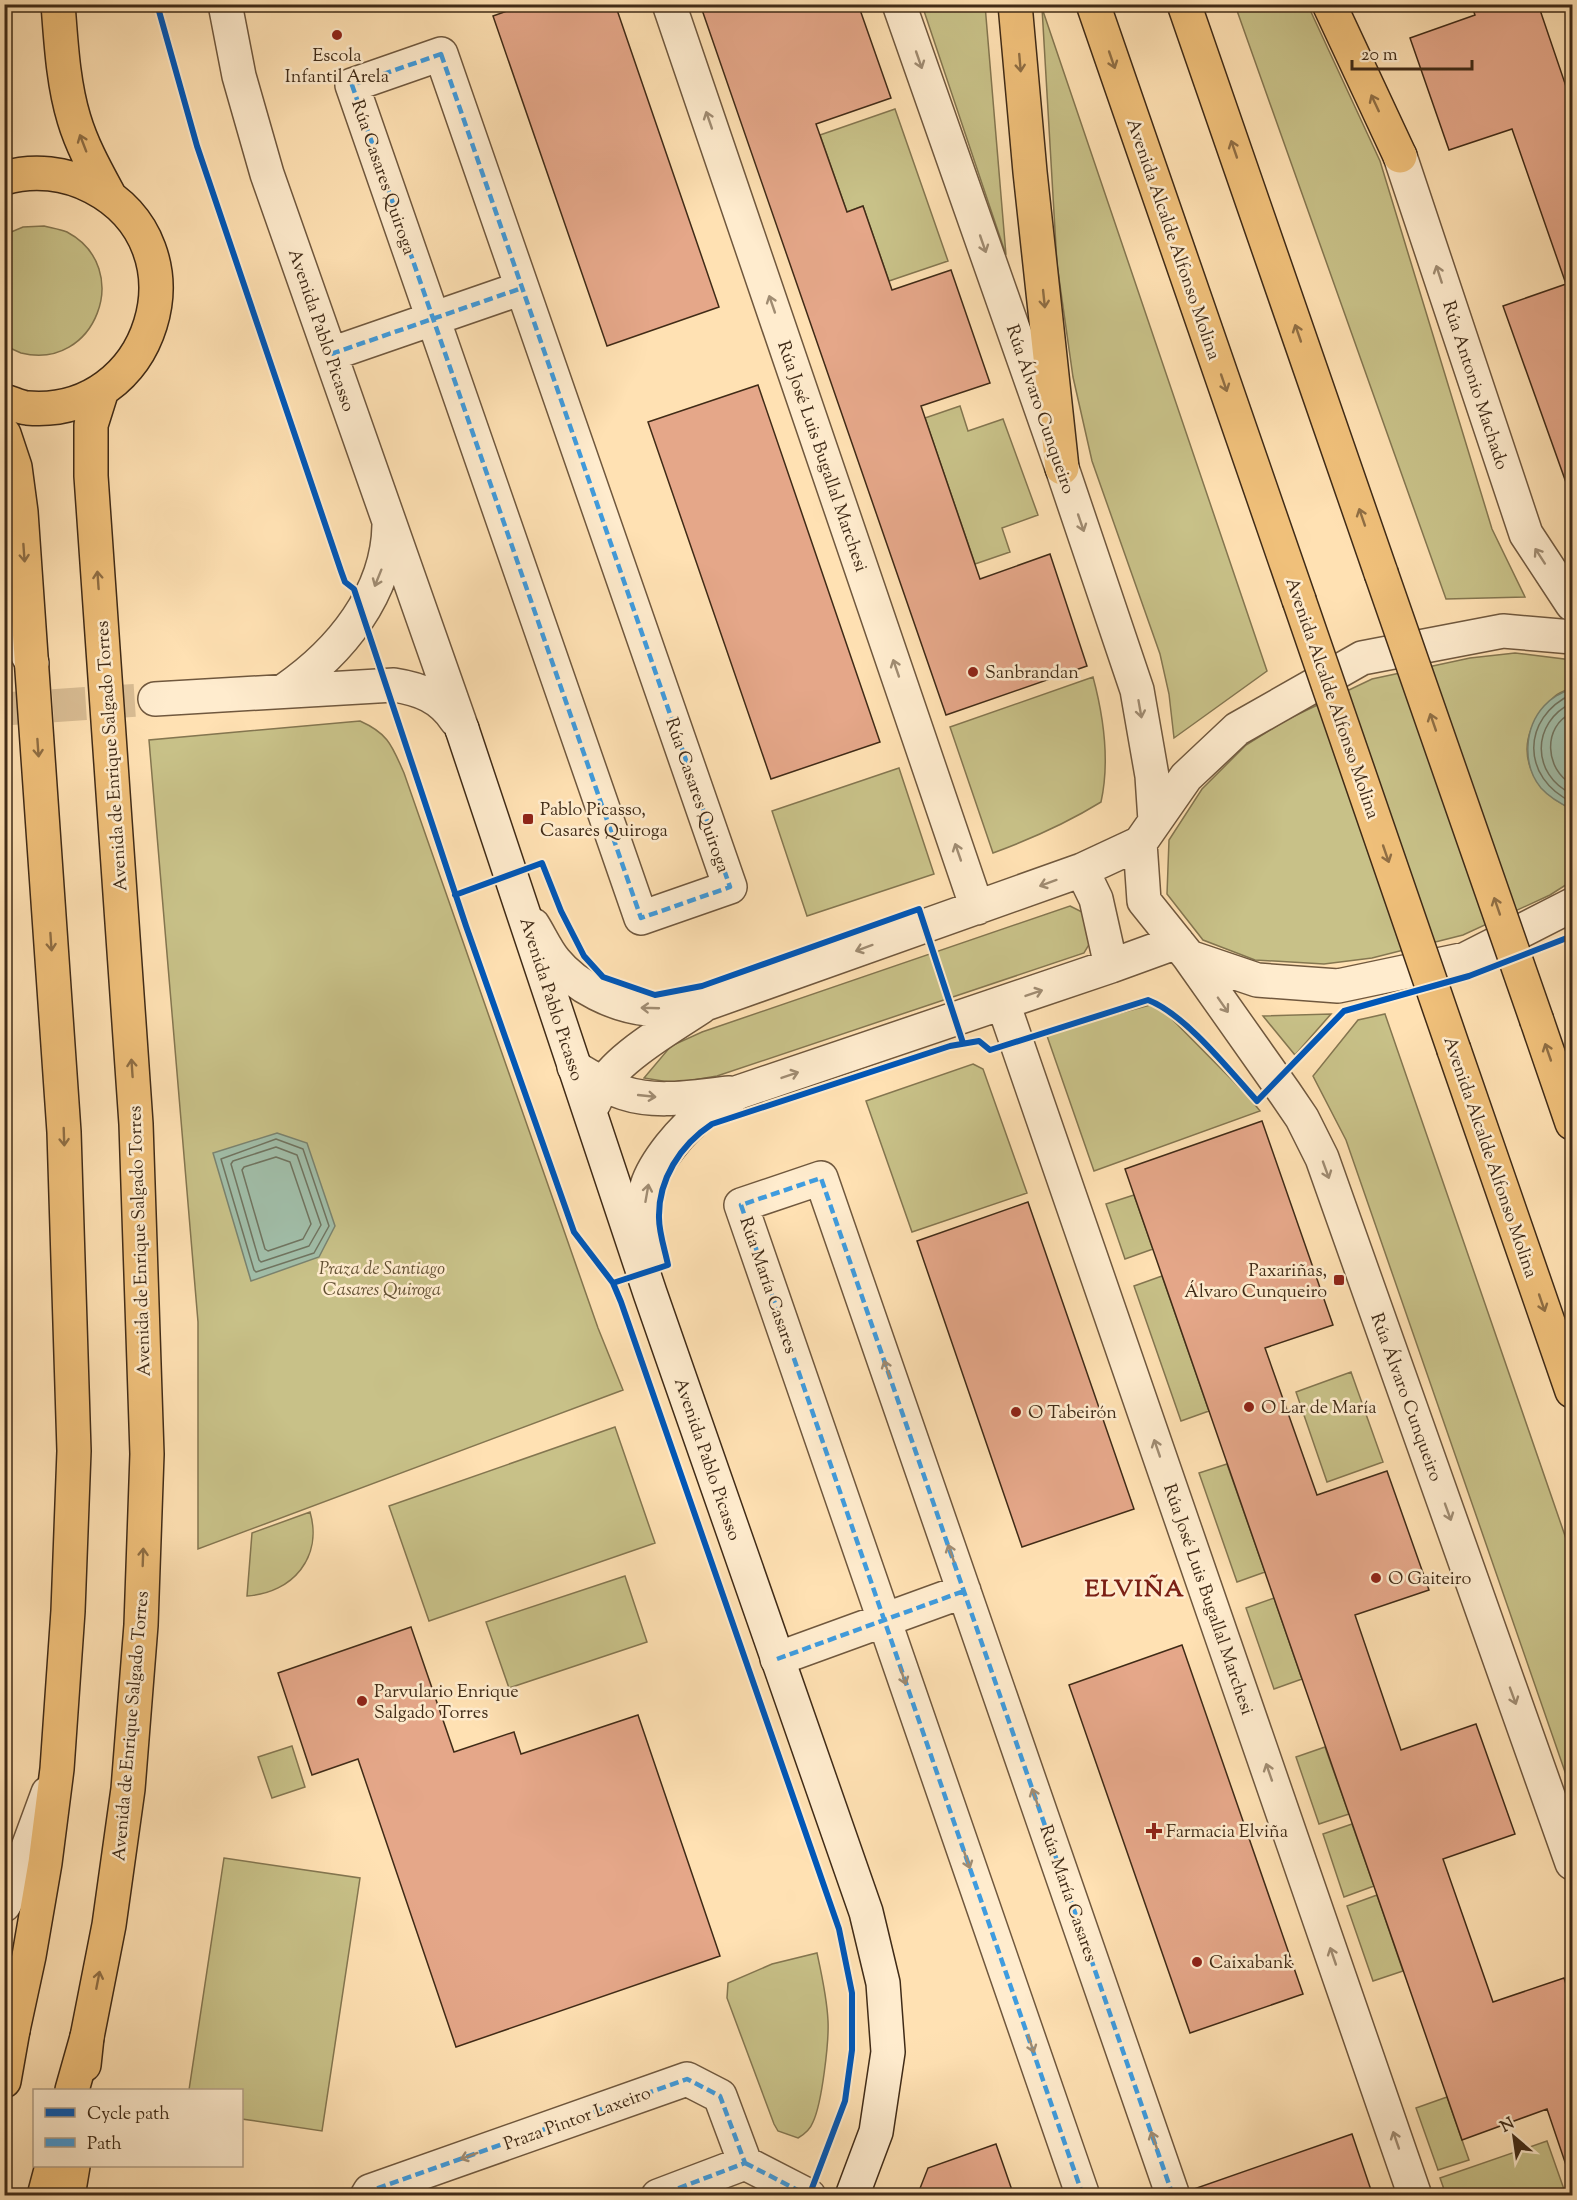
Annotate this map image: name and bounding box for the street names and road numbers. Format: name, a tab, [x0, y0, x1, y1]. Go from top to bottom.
street label: Rúa Casares Quiroga	[343, 96, 421, 259]
street label: Avenida Alcalde Alfonso Molina	[1119, 116, 1226, 364]
street label: Avenida Pablo Picasso	[280, 246, 360, 416]
street label: Rúa Antonio Machado	[1434, 298, 1514, 474]
street label: Rúa Álvaro Cunqueiro	[998, 321, 1080, 498]
street label: Rúa José Luis Bugallal Marchesi	[769, 338, 873, 576]
street label: Avenida Alcalde Alfonso Molina	[1278, 575, 1385, 823]
street label: Avenida de Enrique Salgado Torres	[91, 620, 135, 892]
street label: Rúa Casares Quiroga	[657, 714, 735, 877]
street label: Avenida Pablo Picasso	[511, 915, 589, 1085]
street label: Avenida Alcalde Alfonso Molina	[1436, 1034, 1543, 1282]
street label: Avenida de Enrique Salgado Torres	[123, 1105, 159, 1377]
street label: Rúa María Casares	[731, 1214, 803, 1358]
street label: Rúa Álvaro Cunqueiro	[1363, 1310, 1448, 1486]
street label: Avenida Pablo Picasso	[666, 1375, 746, 1545]
street label: Rúa José Luis Bugallal Marchesi	[1155, 1481, 1259, 1719]
street label: Avenida de Enrique Salgado Torres	[107, 1590, 157, 1862]
street label: Rúa María Casares	[1031, 1822, 1103, 1966]
street label: Praza Pintor Laxeiro	[500, 2081, 655, 2159]

